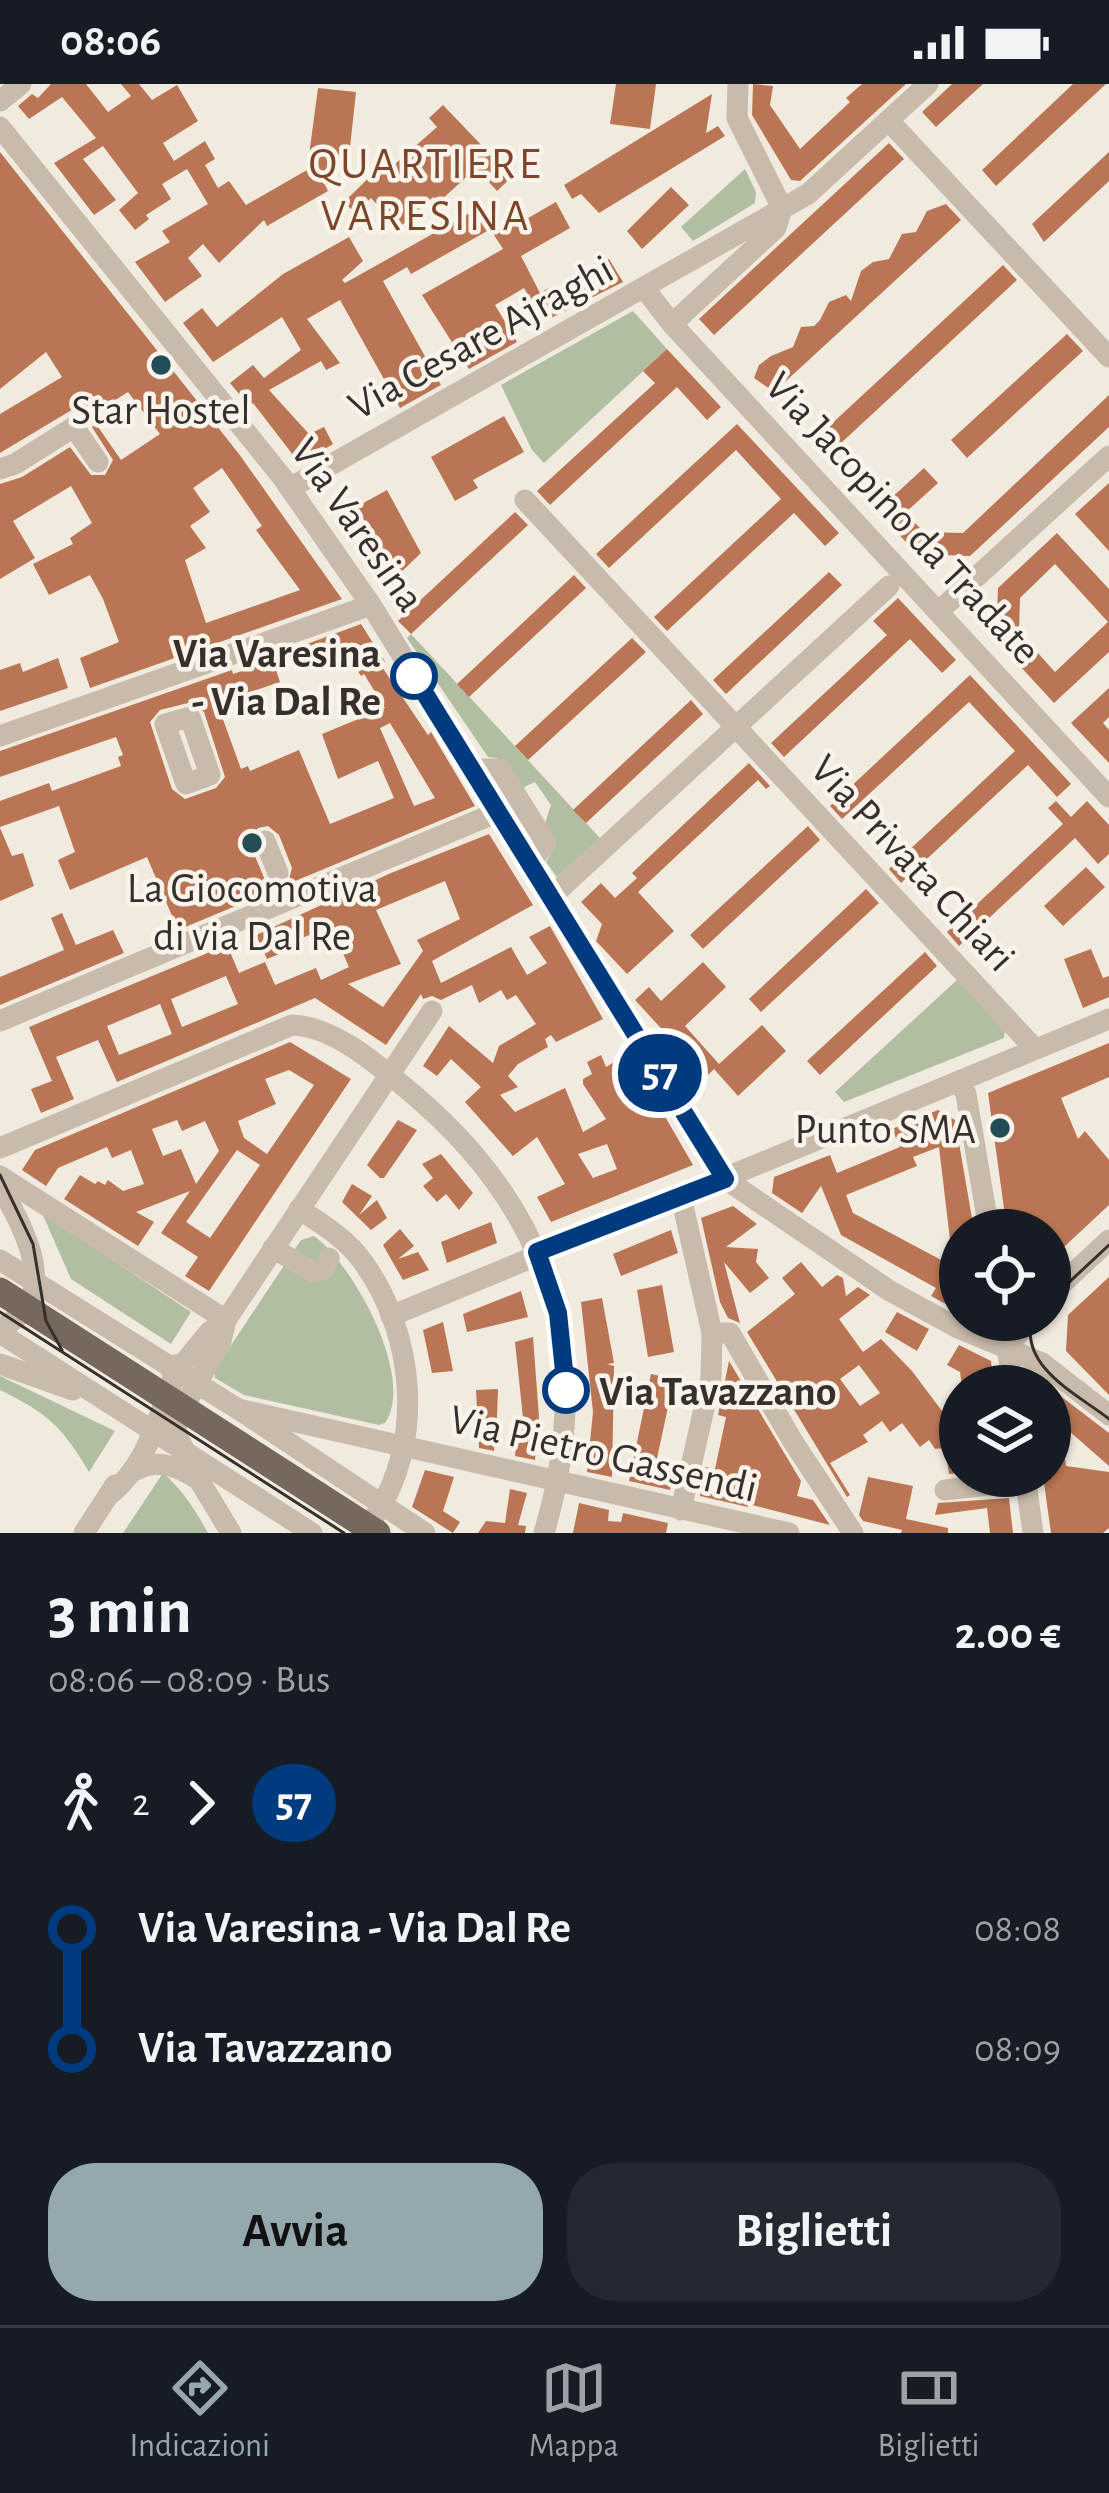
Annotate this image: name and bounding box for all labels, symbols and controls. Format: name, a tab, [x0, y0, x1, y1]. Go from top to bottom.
text: 08:06	[60, 19, 161, 64]
district label: QUARTIERE VARESINA	[309, 142, 543, 239]
street label: Via Cesare Ajraghi	[342, 248, 620, 428]
marker: Star Hostel	[148, 352, 174, 378]
street label: Via Jacopino da Tradate	[757, 365, 1048, 672]
place label: Star Hostel	[71, 390, 251, 432]
street label: Via Varesina	[283, 431, 432, 619]
place label: Via Varesina - Via Dal Re	[173, 633, 381, 723]
marker: Via Varesina - Via Dal Re	[392, 654, 436, 698]
street label: Via Privata Chiari	[802, 747, 1023, 979]
marker: La Giocomotiva di via Dal Re	[239, 830, 265, 856]
place label: La Giocomotiva di via Dal Re	[127, 868, 377, 958]
line badge: 57	[606, 1034, 714, 1112]
text: 57	[642, 1052, 678, 1094]
place label: Punto SMA	[794, 1109, 976, 1151]
marker: Punto SMA	[987, 1115, 1013, 1141]
map controls	[939, 1209, 1071, 1497]
button: locate	[939, 1209, 1071, 1341]
button: layers	[939, 1365, 1071, 1497]
marker: Via Tavazzano	[544, 1368, 588, 1412]
place label: Via Tavazzano	[599, 1371, 836, 1413]
street label: Via Pietro Gassendi	[446, 1398, 761, 1510]
text: 3 min	[48, 1579, 192, 1645]
text: 2.00 €	[955, 1612, 1061, 1657]
text: 08:06 – 08:09 · Bus	[48, 1661, 330, 1700]
icon: walk	[48, 1770, 114, 1836]
icon: forward	[168, 1770, 234, 1836]
text: 57	[276, 1782, 312, 1824]
text: 2	[132, 1784, 150, 1823]
text: Via Varesina - Via Dal Re	[138, 1906, 571, 1951]
text: 08:08	[974, 1910, 1061, 1949]
text: Via Tavazzano	[138, 2026, 392, 2071]
text: 08:09	[974, 2030, 1061, 2069]
button: Avvia	[48, 2163, 543, 2301]
button: Biglietti	[567, 2163, 1061, 2301]
tab: Indicazioni	[129, 2355, 270, 2467]
tab: Mappa	[529, 2355, 619, 2467]
tab: Biglietti	[877, 2355, 980, 2467]

